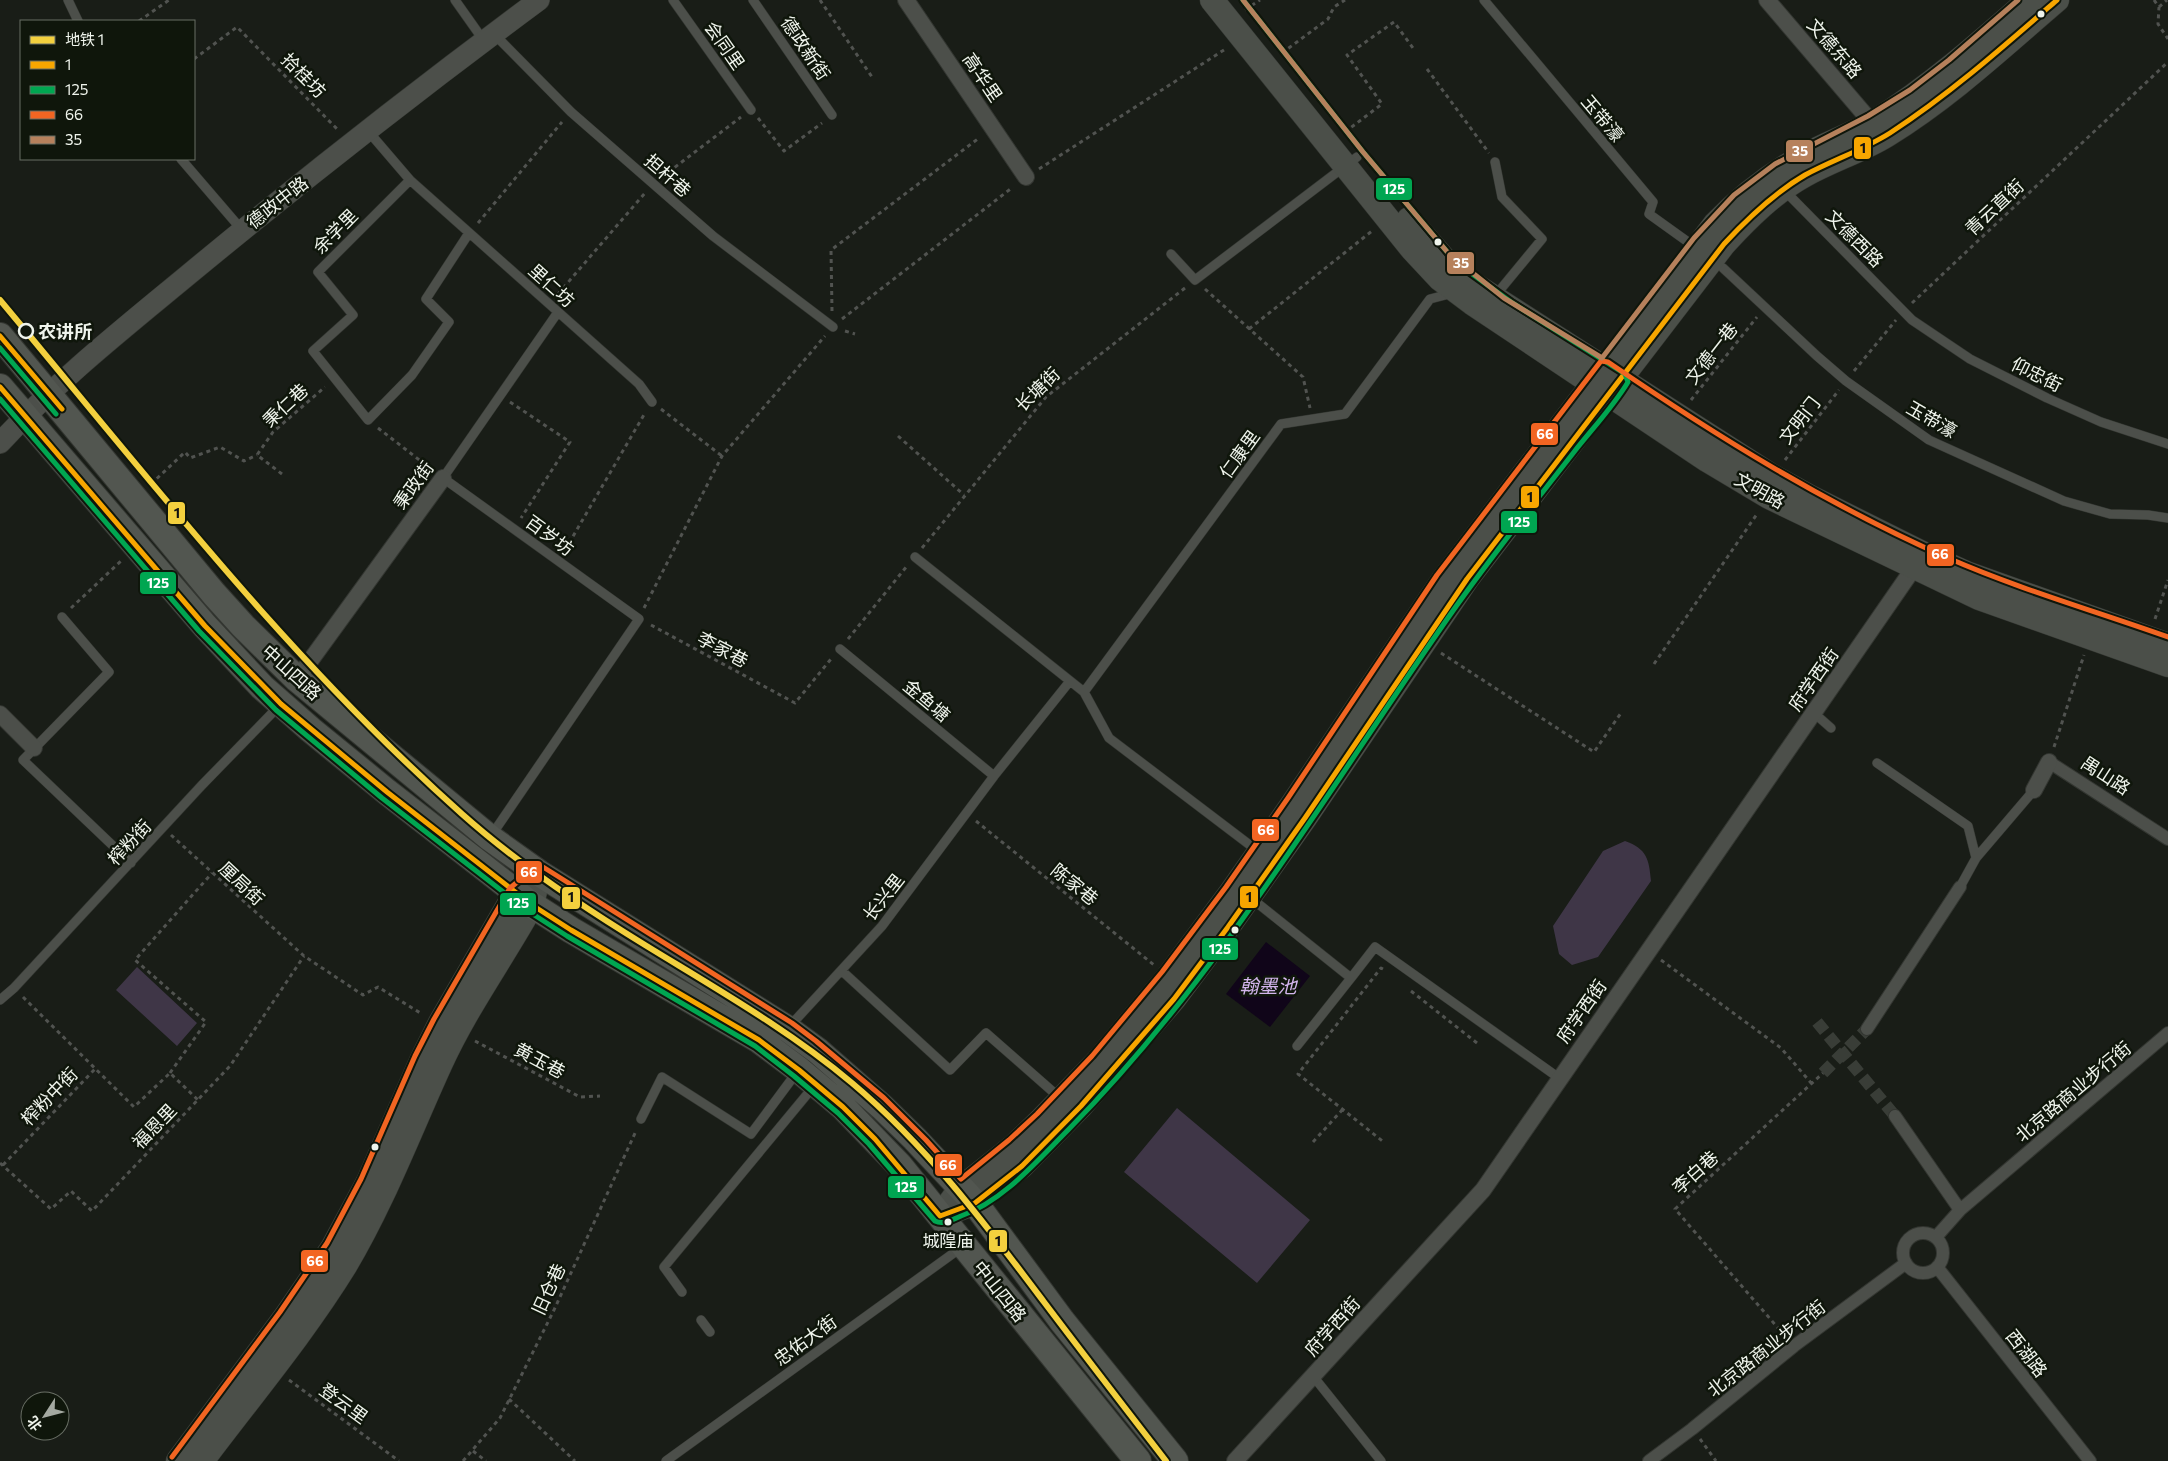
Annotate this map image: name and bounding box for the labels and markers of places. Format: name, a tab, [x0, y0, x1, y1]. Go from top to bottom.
unlabelled marker	[2036, 9, 2046, 19]
unlabelled marker	[1433, 237, 1443, 247]
place label: 农讲所	[38, 320, 92, 342]
marker: 农讲所	[18, 323, 34, 339]
unlabelled marker	[1230, 925, 1240, 935]
unlabelled marker	[370, 1142, 380, 1152]
marker: 城隍庙	[943, 1217, 953, 1227]
place label: 城隍庙	[923, 1230, 974, 1251]

